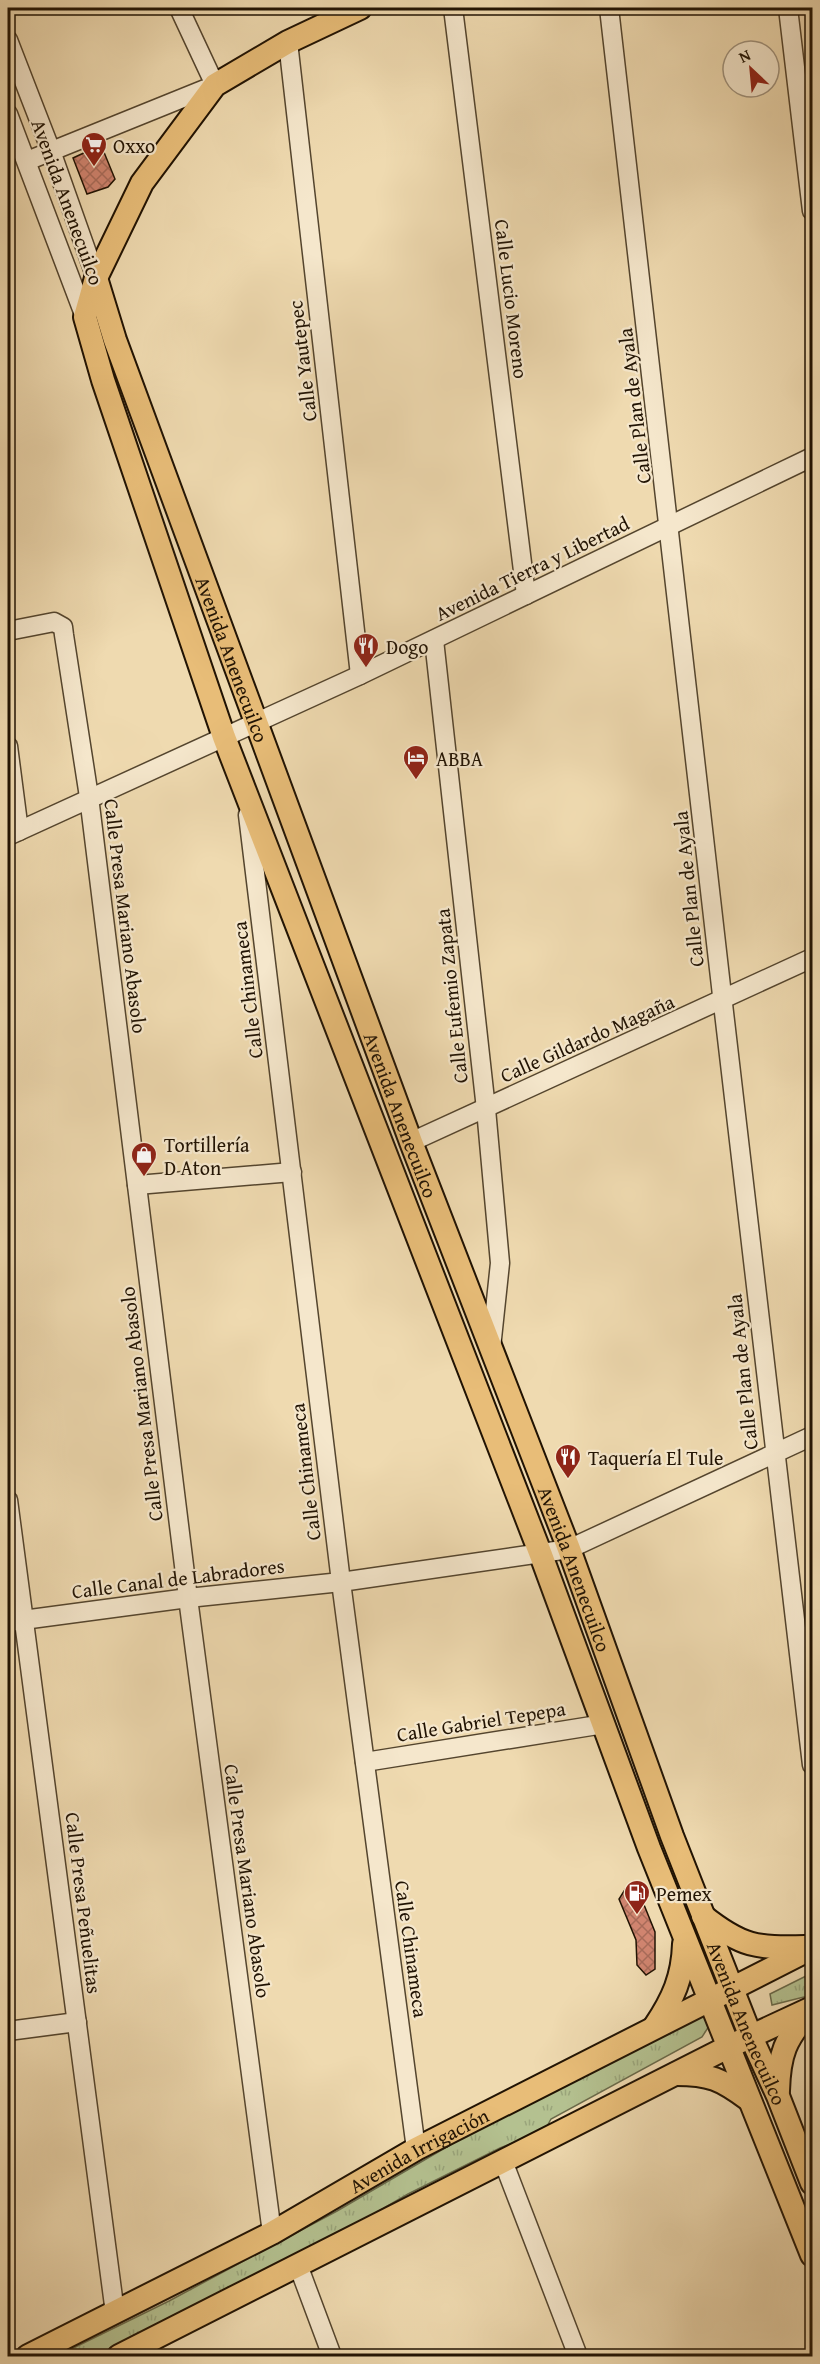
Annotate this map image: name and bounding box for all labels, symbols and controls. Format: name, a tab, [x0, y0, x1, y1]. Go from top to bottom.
north arrow	[721, 39, 781, 99]
text: N	[734, 42, 755, 69]
street label: Avenida Anenecuilco	[24, 115, 112, 289]
supermarket icon: Oxxo	[79, 130, 109, 168]
place label: Oxxo	[113, 131, 155, 160]
street label: Calle Lucio Moreno	[488, 218, 536, 380]
street label: Calle Yautepec	[280, 299, 324, 423]
street label: Calle Plan de Ayala	[610, 326, 658, 485]
street label: Avenida Tierra y Libertad	[430, 508, 634, 628]
street label: Avenida Anenecuilco	[189, 572, 277, 746]
restaurant icon: Dogo	[351, 631, 381, 669]
place label: Dogo	[386, 632, 429, 661]
hotel icon: ABBA	[401, 743, 431, 781]
place label: ABBA	[436, 744, 483, 773]
street label: Calle Presa Mariano Abasolo	[97, 797, 155, 1035]
street label: Calle Plan de Ayala	[665, 809, 711, 968]
street label: Calle Eufemio Zapata	[427, 907, 475, 1085]
street label: Calle Chinameca	[224, 919, 270, 1060]
street label: Calle Gildardo Magaña	[495, 986, 679, 1089]
street label: Avenida Anenecuilco	[357, 1028, 446, 1202]
place label: Tortillería D Aton	[164, 1130, 250, 1182]
shop icon: Tortillería D Aton	[129, 1140, 159, 1178]
street label: Calle Presa Mariano Abasolo	[112, 1285, 170, 1523]
street label: Calle Plan de Ayala	[719, 1292, 765, 1451]
street label: Calle Chinameca	[282, 1401, 328, 1542]
restaurant icon: Taquería El Tule	[553, 1442, 583, 1480]
place label: Taquería El Tule	[588, 1443, 724, 1472]
street label: Avenida Anenecuilco	[531, 1482, 619, 1656]
street label: Calle Canal de Labradores	[70, 1551, 286, 1605]
street label: Calle Gabriel Tepepa	[395, 1693, 568, 1749]
street label: Calle Presa Mariano Abasolo	[217, 1762, 279, 2000]
street label: Calle Presa Peñuelitas	[58, 1811, 110, 1995]
fuel station icon: Pemex	[622, 1878, 652, 1916]
street label: Calle Chinameca	[388, 1879, 436, 2020]
place label: Pemex	[656, 1879, 713, 1908]
street label: Avenida Anenecuilco	[700, 1937, 795, 2109]
street label: Avenida Irrigación	[343, 2100, 494, 2200]

